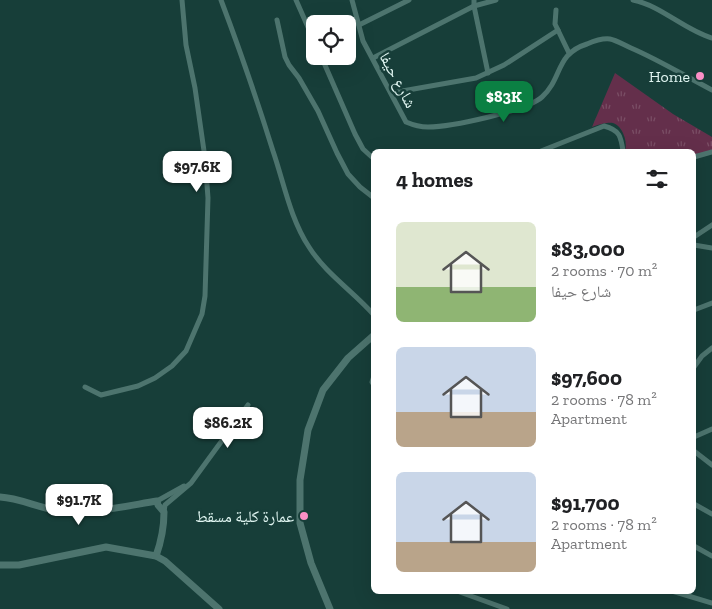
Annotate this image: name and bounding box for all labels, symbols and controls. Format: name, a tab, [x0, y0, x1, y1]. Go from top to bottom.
map controls	[306, 15, 356, 65]
button: locate	[306, 15, 356, 65]
street label: شارع حيفا	[375, 49, 421, 112]
place label: Home	[649, 67, 690, 86]
marker: Home	[694, 70, 706, 82]
pin: $83K	[474, 80, 534, 123]
text: $83K	[486, 87, 522, 106]
pin: $97.6K	[156, 150, 238, 193]
text: $97.6K	[174, 157, 220, 176]
icon: filters	[643, 165, 671, 193]
text: 4 homes	[396, 167, 473, 192]
text: $83,000	[551, 236, 625, 261]
icon: home	[436, 242, 496, 302]
text: 2 rooms · 70 m²	[551, 261, 657, 280]
text: شارع حيفا	[551, 282, 611, 301]
text: $97,600	[551, 365, 622, 390]
icon: home	[436, 367, 496, 427]
text: 2 rooms · 78 m²	[551, 390, 657, 409]
pin: $86.2K	[187, 406, 269, 449]
text: Apartment	[551, 409, 627, 428]
text: $86.2K	[204, 413, 252, 432]
pin: $91.7K	[38, 484, 120, 526]
text: $91.7K	[57, 490, 101, 509]
text: $91,700	[551, 490, 620, 515]
icon: home	[436, 492, 496, 552]
place label: عمارة كلية مسقط	[195, 507, 294, 526]
marker: عمارة كلية مسقط	[298, 510, 310, 522]
text: 2 rooms · 78 m²	[551, 515, 657, 534]
text: Apartment	[551, 534, 627, 553]

